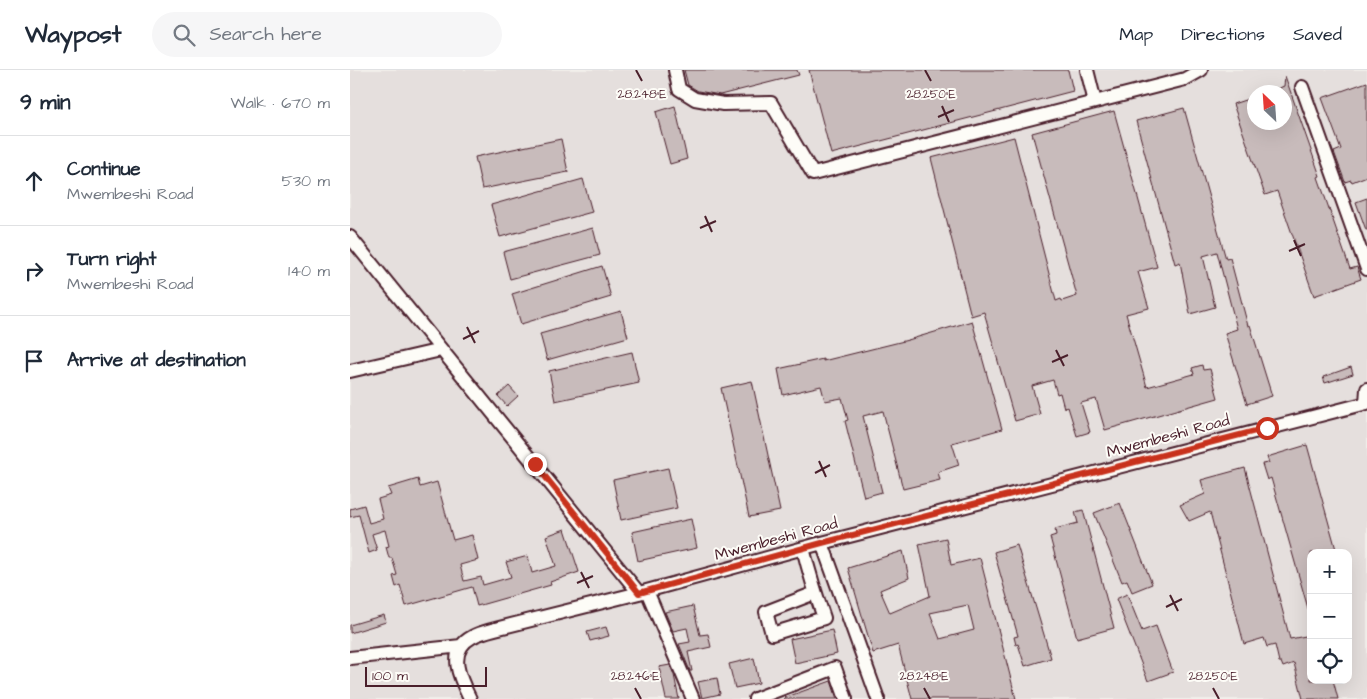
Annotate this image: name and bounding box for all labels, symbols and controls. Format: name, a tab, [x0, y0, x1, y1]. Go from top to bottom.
search box	[152, 12, 502, 57]
text: Waypost	[25, 18, 122, 52]
icon: search	[170, 21, 198, 49]
text: Search here	[210, 21, 322, 48]
text: Map	[1119, 22, 1153, 47]
text: Directions	[1181, 22, 1265, 47]
text: Saved	[1293, 22, 1342, 47]
north arrow	[1247, 85, 1292, 130]
text: 28.248°E	[618, 86, 666, 103]
text: 28.250°E	[906, 86, 956, 103]
text: 9 min	[20, 88, 70, 117]
text: Walk · 670 m	[231, 92, 330, 114]
text: Continue	[67, 156, 141, 183]
icon: ahead	[20, 167, 48, 195]
text: 530 m	[282, 170, 330, 192]
text: Mwembeshi Road	[67, 183, 193, 205]
text: Turn right	[67, 246, 156, 273]
icon: right	[20, 257, 48, 285]
text: 140 m	[288, 260, 330, 282]
text: Mwembeshi Road	[67, 273, 193, 295]
icon: arrive	[20, 347, 48, 375]
text: Arrive at destination	[67, 347, 246, 374]
street label: Mwembeshi Road	[1104, 409, 1232, 463]
route start	[1256, 417, 1279, 440]
route end	[524, 453, 547, 476]
street label: Mwembeshi Road	[712, 512, 840, 566]
map controls	[1307, 549, 1352, 684]
button: +	[1307, 549, 1352, 594]
button: −	[1307, 594, 1352, 639]
button: locate	[1307, 639, 1352, 684]
scale bar	[365, 664, 488, 687]
text: 100 m	[372, 666, 408, 686]
text: 28.246°E	[611, 668, 659, 685]
text: 28.248°E	[900, 668, 948, 685]
text: 28.250°E	[1188, 668, 1238, 685]

